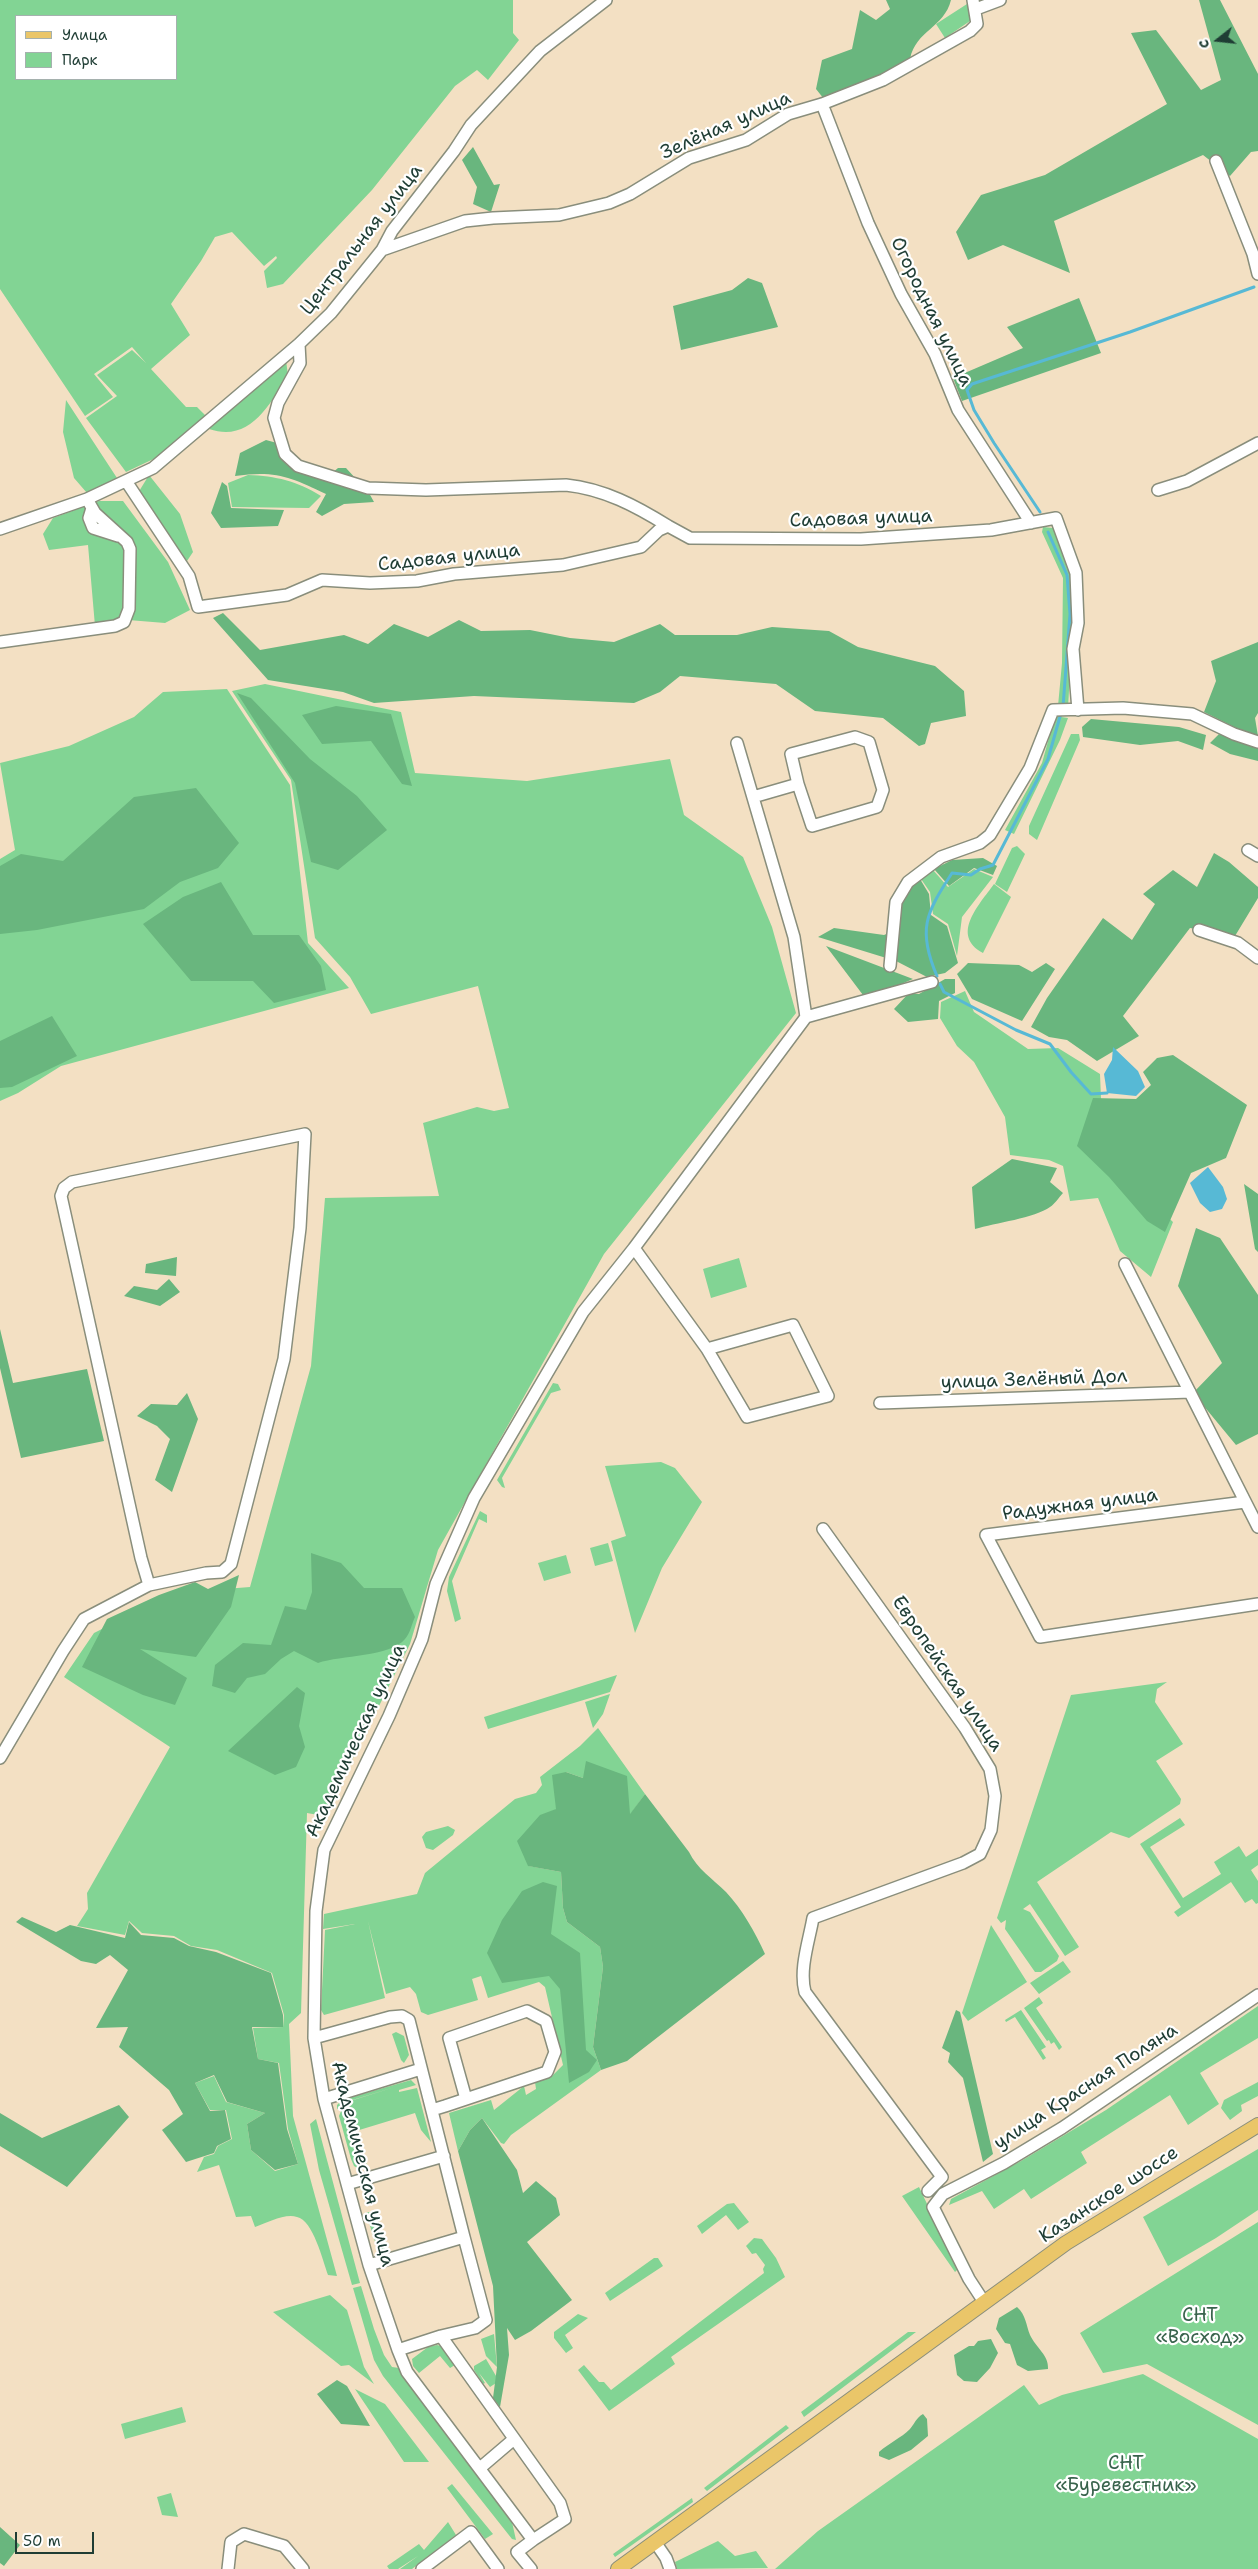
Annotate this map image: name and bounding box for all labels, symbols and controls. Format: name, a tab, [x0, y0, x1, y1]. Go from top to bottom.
legend	[15, 15, 178, 80]
north arrow	[1193, 15, 1243, 65]
text: Улица	[62, 25, 107, 45]
text: С	[1194, 38, 1213, 51]
text: Парк	[62, 50, 98, 70]
street label: Зелёная улица	[657, 87, 795, 165]
street label: Центральная улица	[296, 160, 428, 320]
street label: Огородная улица	[885, 234, 977, 390]
street label: Садовая улица	[789, 505, 933, 533]
street label: Садовая улица	[377, 539, 521, 577]
street label: улица Зелёный Дол	[940, 1365, 1128, 1395]
street label: Радужная улица	[1001, 1484, 1159, 1526]
street label: Европейская улица	[886, 1592, 1008, 1756]
street label: Академическая улица	[301, 1641, 411, 1841]
street label: улица Красная Поляна	[990, 2019, 1182, 2155]
street label: Академическая улица	[325, 2059, 399, 2269]
street label: Казанское шоссе	[1035, 2142, 1183, 2248]
park label: СНТ «Восход»	[1156, 2305, 1244, 2349]
park label: СНТ «Буревестник»	[1055, 2453, 1197, 2497]
scale bar	[18, 2522, 96, 2554]
text: 50 m	[23, 2531, 61, 2551]

